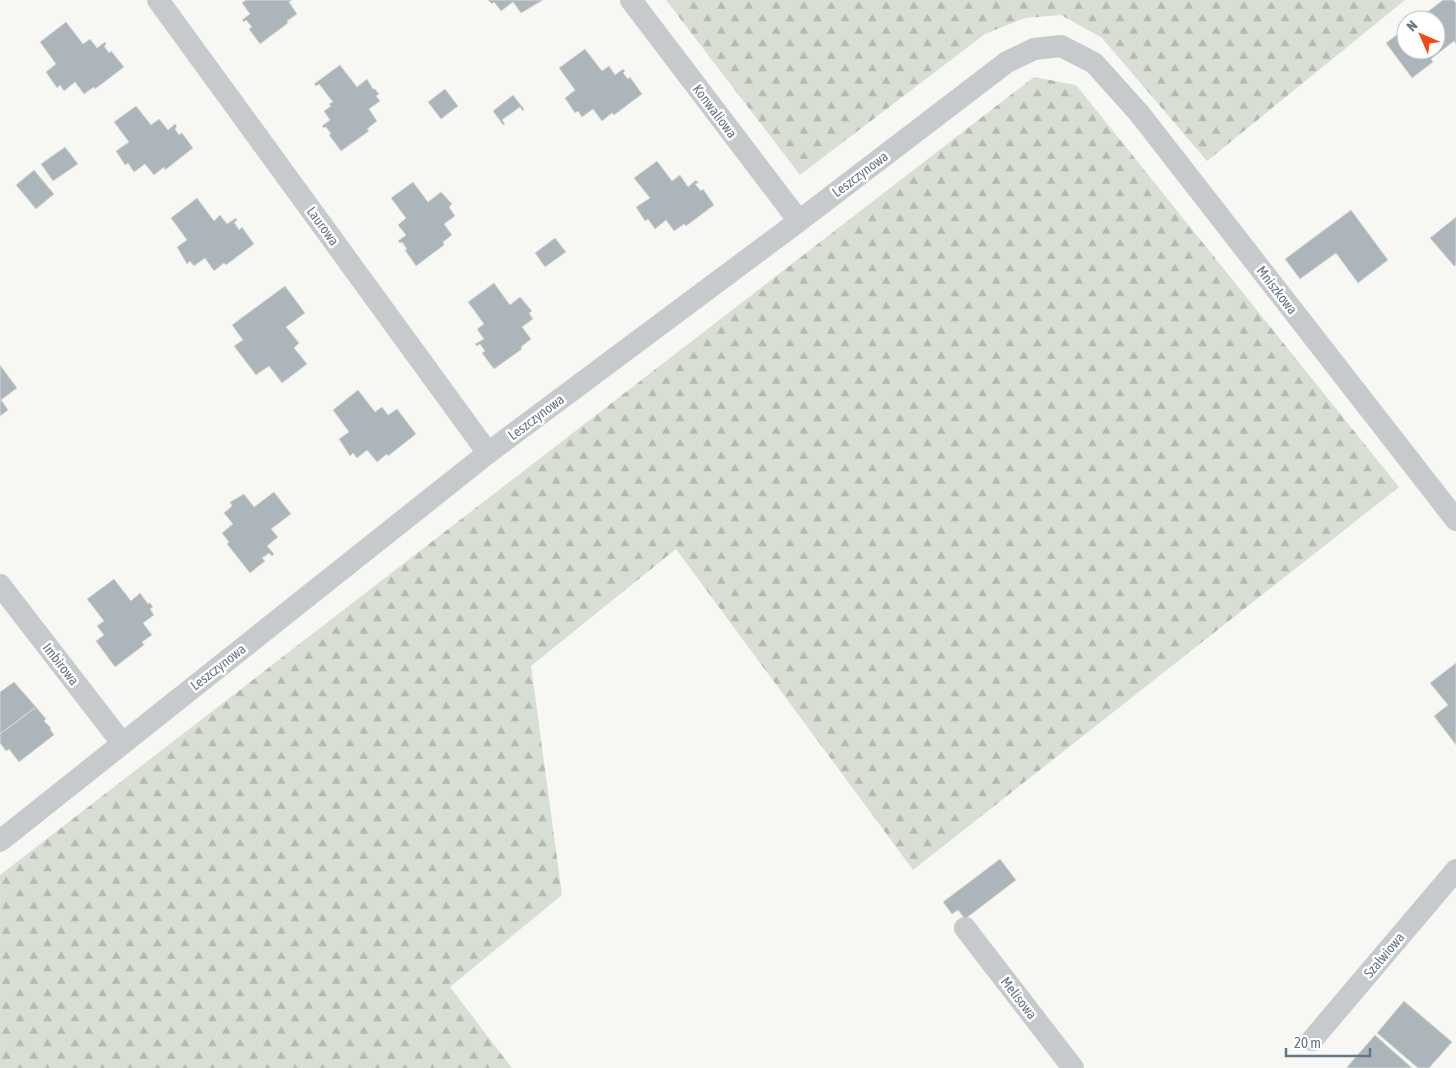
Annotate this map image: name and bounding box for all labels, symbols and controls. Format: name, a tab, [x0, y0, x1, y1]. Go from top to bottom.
north arrow	[1396, 10, 1446, 60]
text: N	[1403, 17, 1420, 34]
street label: Konwaliowa	[690, 81, 740, 141]
street label: Leszczynowa	[829, 148, 891, 200]
street label: Laurowa	[304, 203, 342, 249]
street label: Mniszkowa	[1253, 263, 1301, 317]
street label: Leszczynowa	[505, 391, 567, 443]
street label: Imbirowa	[40, 640, 82, 688]
street label: Leszczynowa	[187, 641, 249, 693]
street label: Szałwiowa	[1361, 929, 1407, 981]
street label: Melisowa	[998, 974, 1040, 1022]
scale bar	[1286, 1026, 1370, 1058]
text: 20 m	[1294, 1034, 1321, 1051]

